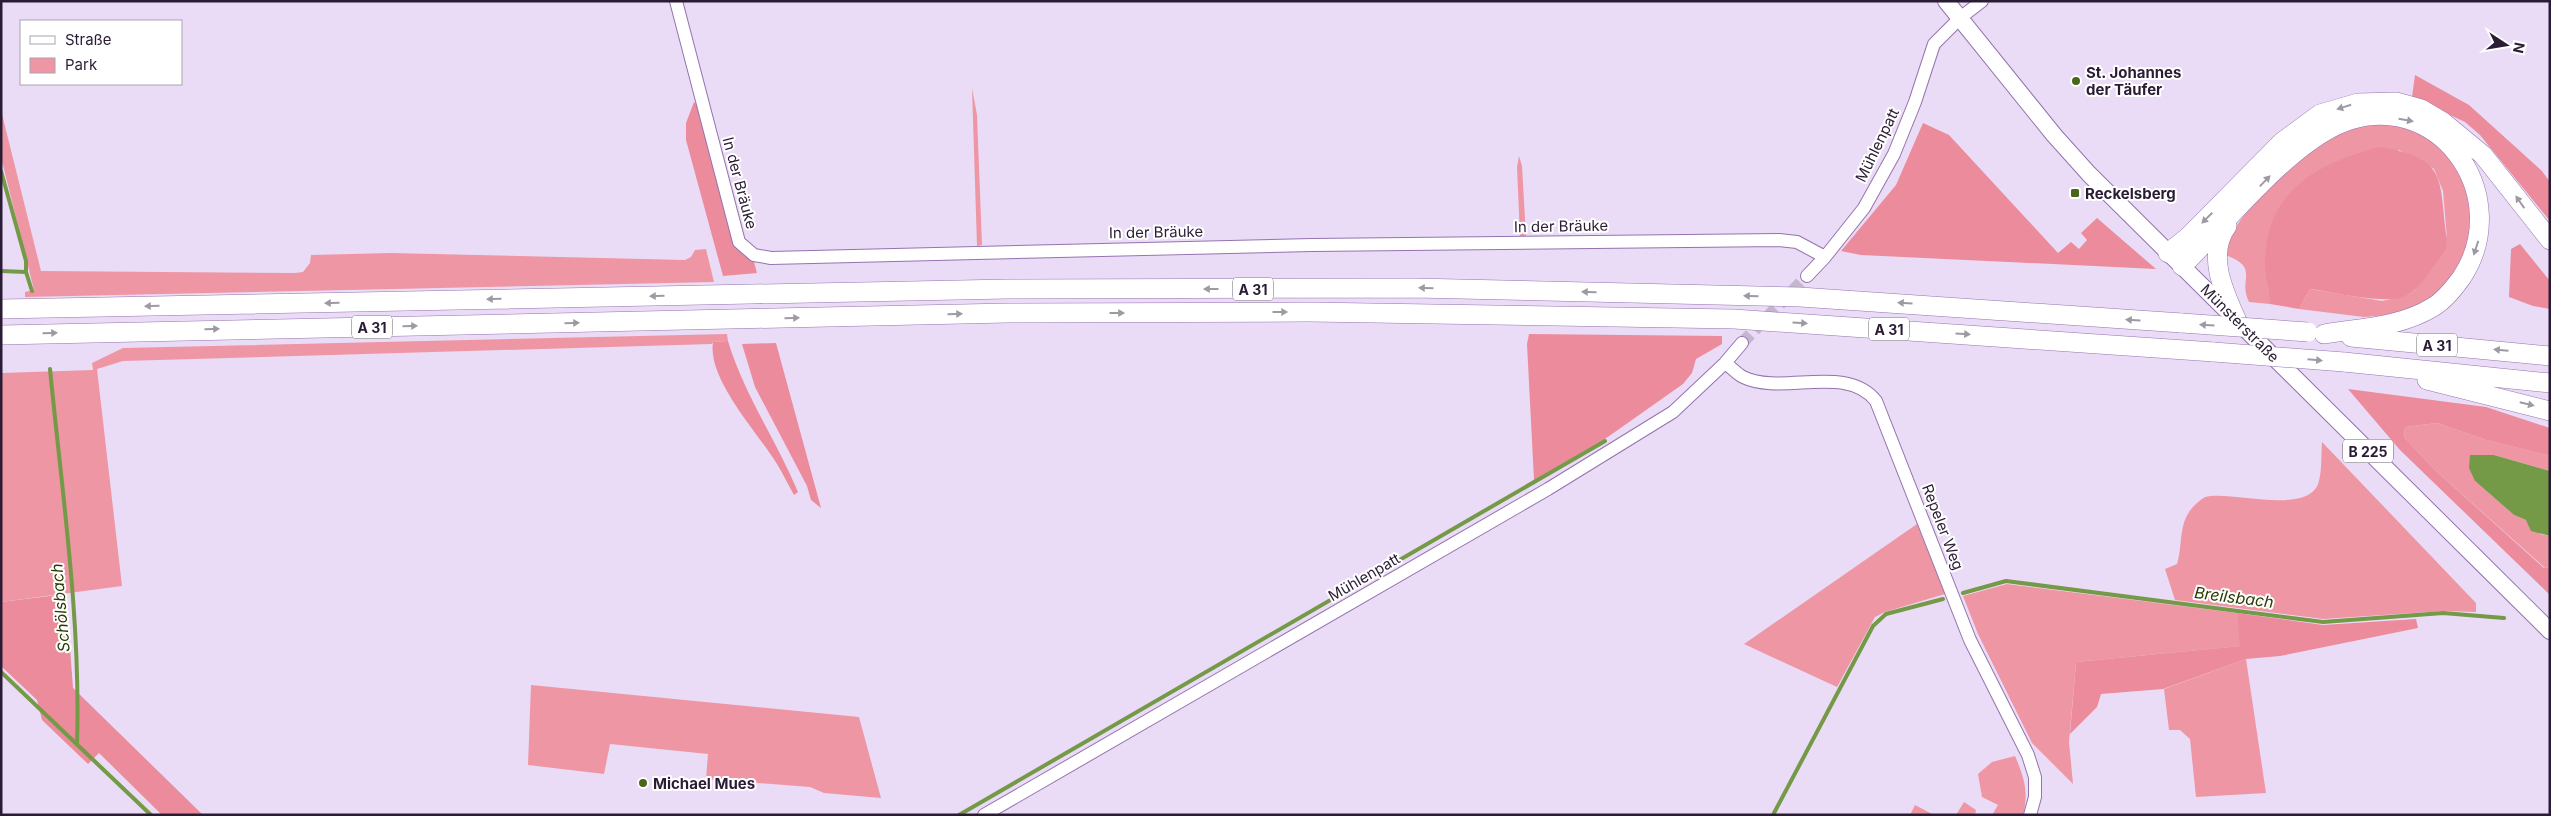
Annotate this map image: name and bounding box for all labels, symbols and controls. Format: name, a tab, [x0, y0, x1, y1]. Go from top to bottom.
legend	[20, 20, 182, 85]
north arrow	[2481, 20, 2531, 70]
text: Straße	[65, 30, 112, 49]
text: N	[2510, 41, 2529, 55]
text: Park	[65, 55, 98, 74]
place label: St. Johannes der Täufer	[2086, 63, 2181, 99]
marker: St. Johannes der Täufer	[2070, 75, 2082, 87]
one-way arrow	[2337, 103, 2352, 111]
street label: Mühlenpatt	[1851, 105, 1903, 185]
one-way arrow	[2399, 117, 2415, 125]
street label: In der Bräuke	[719, 135, 761, 231]
one-way arrow	[2259, 175, 2271, 187]
place label: Reckelsberg	[2085, 184, 2176, 203]
marker: Reckelsberg	[2069, 187, 2081, 199]
one-way arrow	[2515, 195, 2525, 209]
one-way arrow	[2201, 212, 2213, 224]
street label: In der Bräuke	[1514, 216, 1608, 236]
street label: In der Bräuke	[1109, 222, 1203, 242]
one-way arrow	[2471, 241, 2479, 256]
road number: A 31	[1233, 278, 1273, 300]
street label: Münsterstraße	[2197, 280, 2283, 366]
one-way arrow	[1418, 284, 1434, 292]
one-way arrow	[1203, 285, 1219, 293]
one-way arrow	[1580, 288, 1596, 296]
one-way arrow	[648, 292, 664, 300]
one-way arrow	[1743, 292, 1759, 300]
one-way arrow	[486, 296, 502, 304]
one-way arrow	[324, 299, 340, 307]
one-way arrow	[1897, 299, 1913, 307]
one-way arrow	[144, 302, 160, 310]
one-way arrow	[1272, 308, 1288, 316]
one-way arrow	[1109, 309, 1125, 317]
one-way arrow	[947, 310, 963, 318]
one-way arrow	[784, 314, 800, 322]
one-way arrow	[2125, 315, 2141, 323]
road number: A 31	[352, 316, 392, 338]
road number: A 31	[1869, 318, 1909, 340]
one-way arrow	[565, 319, 581, 327]
one-way arrow	[1793, 320, 1809, 328]
one-way arrow	[2199, 321, 2215, 329]
one-way arrow	[402, 322, 418, 330]
one-way arrow	[205, 325, 221, 333]
one-way arrow	[42, 329, 58, 337]
one-way arrow	[1955, 330, 1971, 338]
road number: A 31	[2417, 334, 2457, 356]
one-way arrow	[2493, 346, 2509, 354]
one-way arrow	[2307, 356, 2323, 364]
one-way arrow	[2519, 400, 2534, 408]
road number: B 225	[2343, 440, 2393, 462]
street label: Repeler Weg	[1918, 481, 1968, 573]
street label: Mühlenpatt	[1325, 549, 1403, 605]
water label: Schölsbach	[46, 563, 74, 653]
water label: Breilsbach	[2193, 582, 2275, 612]
place label: Michael Mues	[653, 774, 755, 793]
marker: Michael Mues	[637, 777, 649, 789]

